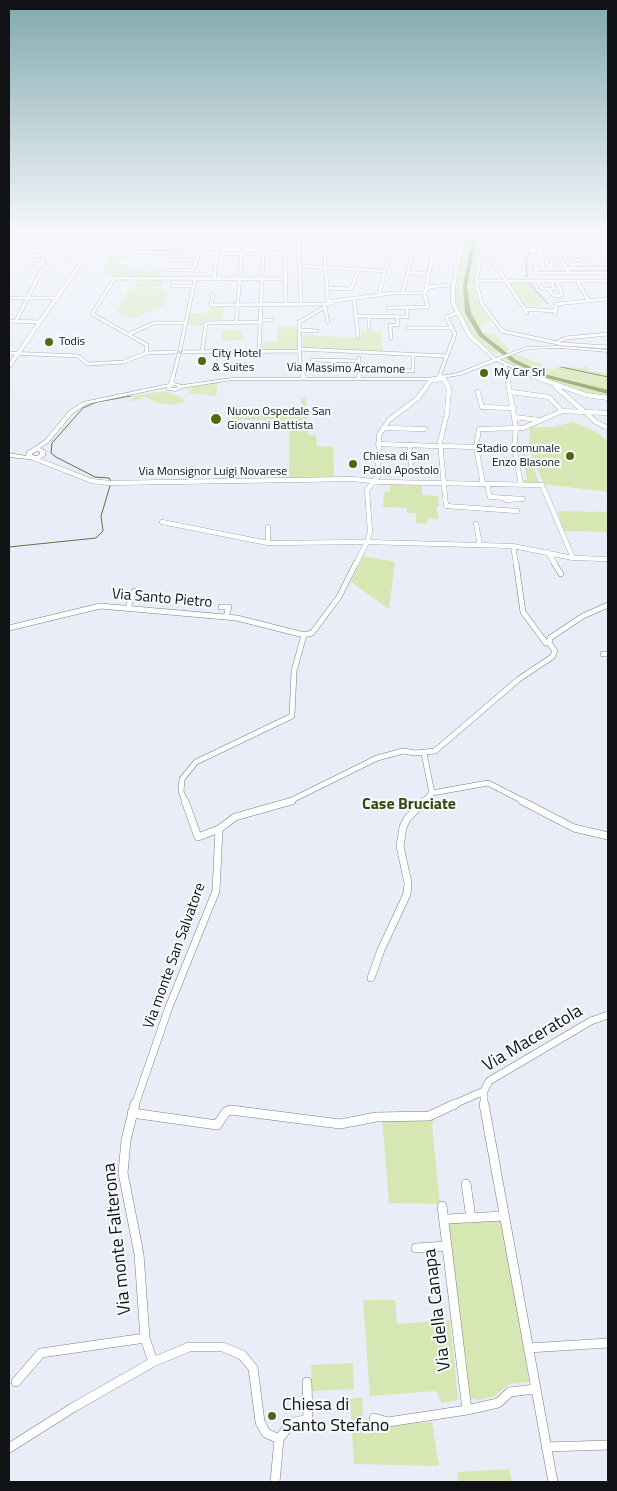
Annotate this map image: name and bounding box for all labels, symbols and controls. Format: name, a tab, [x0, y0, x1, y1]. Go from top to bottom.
place label: Todis	[59, 335, 85, 349]
marker: Todis	[43, 336, 55, 348]
place label: City Hotel & Suites	[212, 347, 261, 375]
marker: City Hotel & Suites	[196, 355, 208, 367]
street label: Via Massimo Arcamone	[287, 361, 405, 377]
place label: My Car Srl	[494, 366, 545, 380]
marker: My Car Srl	[478, 367, 490, 379]
place label: Nuovo Ospedale San Giovanni Battista	[227, 405, 331, 433]
marker: Nuovo Ospedale San Giovanni Battista	[209, 412, 223, 426]
place label: Stadio comunale Enzo Blasone	[476, 442, 560, 470]
place label: Chiesa di San Paolo Apostolo	[363, 450, 439, 478]
marker: Stadio comunale Enzo Blasone	[564, 450, 576, 462]
marker: Chiesa di San Paolo Apostolo	[347, 458, 359, 470]
street label: Via Monsignor Luigi Novarese	[139, 465, 287, 479]
street label: Via Santo Pietro	[111, 586, 213, 612]
district label: Case Bruciate	[362, 795, 456, 815]
street label: Via monte San Salvatore	[140, 881, 210, 1031]
street label: Via Maceratola	[479, 1001, 587, 1077]
street label: Via monte Falterona	[99, 1162, 137, 1316]
street label: Via della Canapa	[420, 1247, 456, 1373]
place label: Chiesa di Santo Stefano	[282, 1395, 389, 1438]
marker: Chiesa di Santo Stefano	[266, 1410, 278, 1422]

